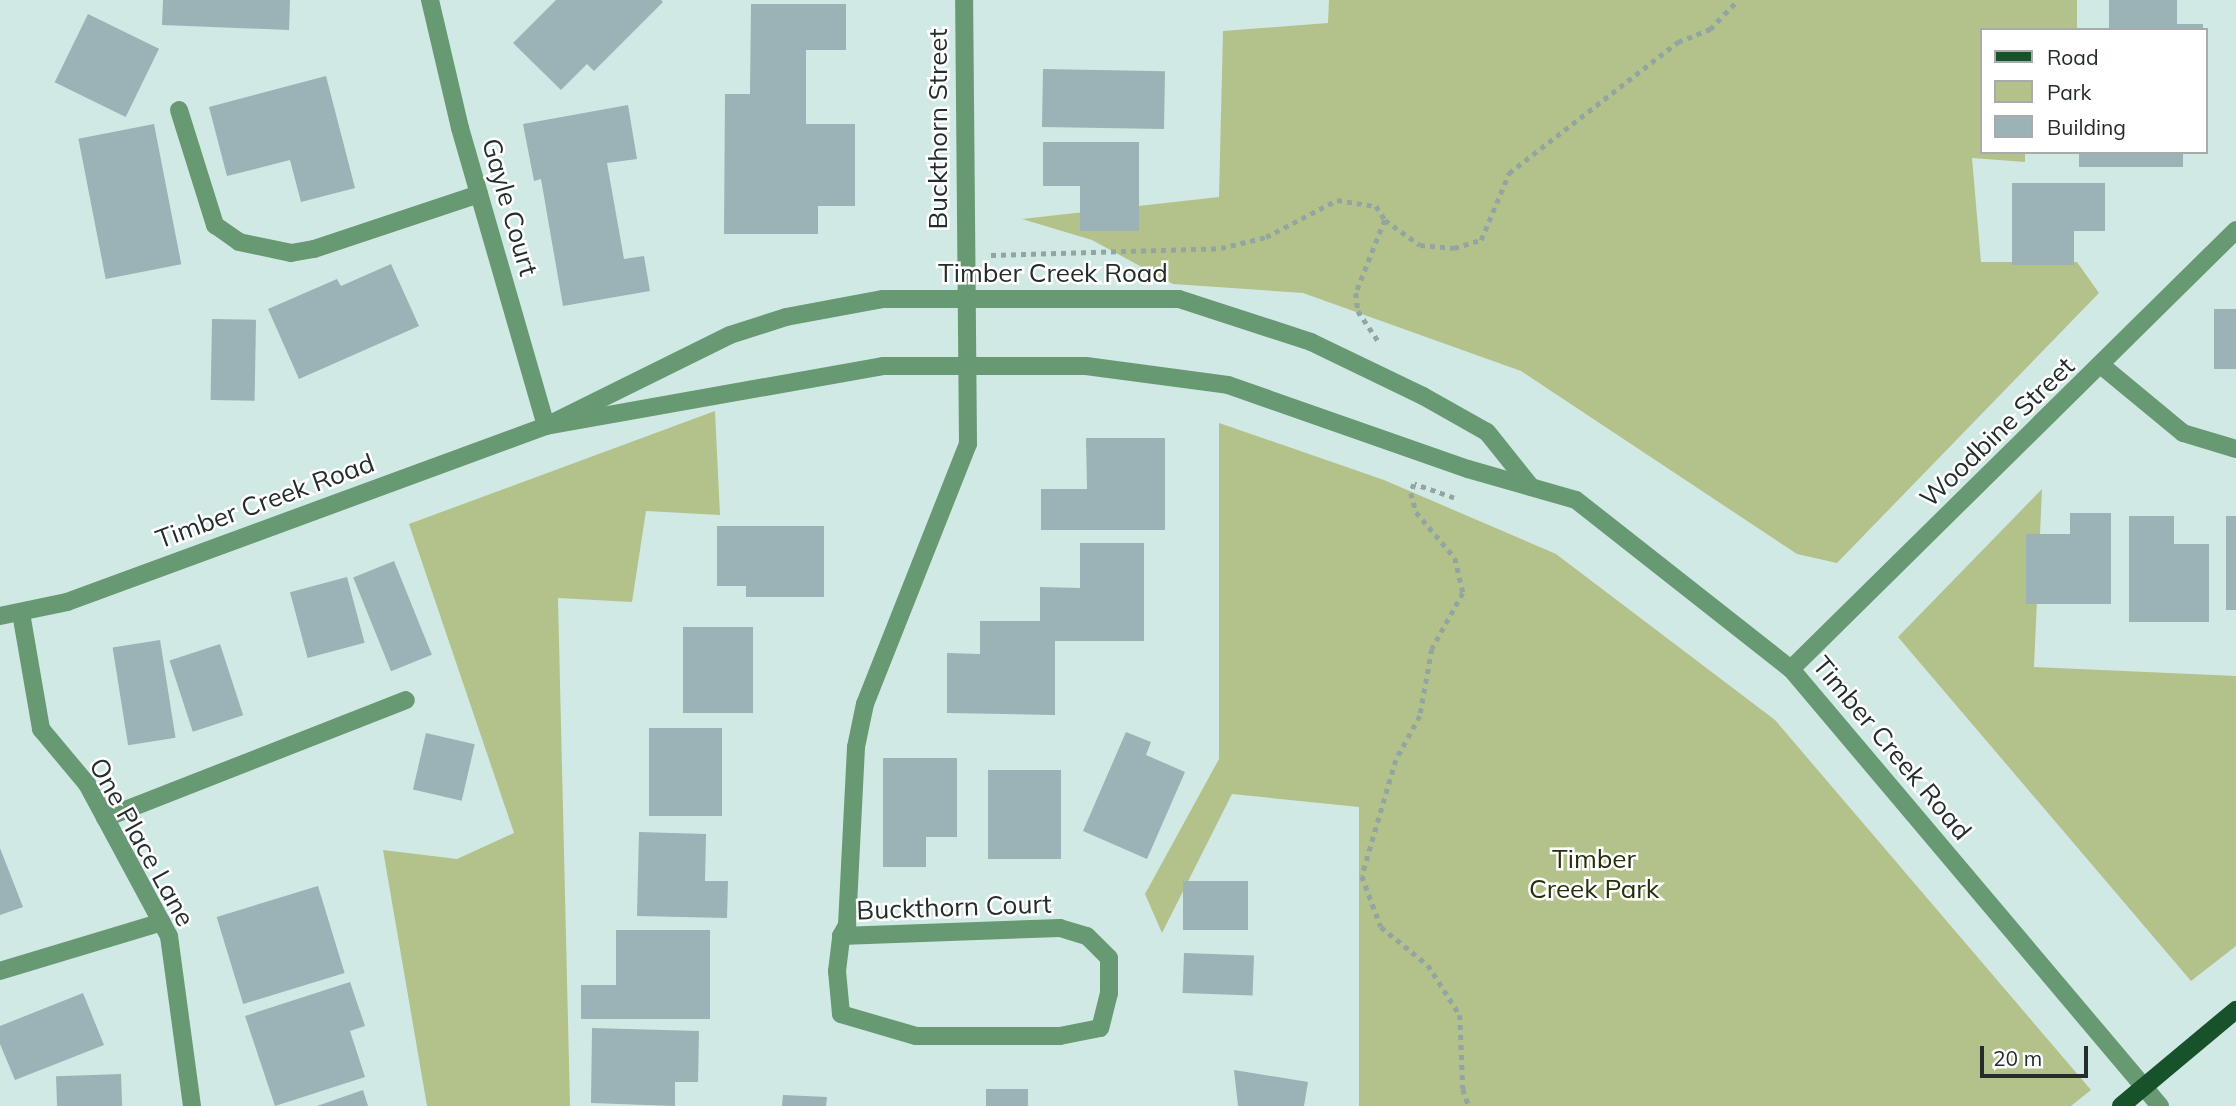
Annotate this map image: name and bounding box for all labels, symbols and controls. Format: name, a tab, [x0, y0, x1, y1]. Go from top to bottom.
street label: Buckthorn Street	[922, 28, 954, 230]
legend	[1980, 28, 2208, 154]
text: Road	[2047, 44, 2098, 70]
text: Park	[2047, 79, 2091, 105]
text: Building	[2047, 114, 2126, 140]
street label: Gayle Court	[476, 135, 544, 279]
street label: Timber Creek Road	[938, 257, 1168, 289]
street label: Woodbine Street	[1913, 350, 2081, 514]
street label: Timber Creek Road	[152, 447, 378, 555]
street label: Timber Creek Road	[1806, 650, 1978, 846]
street label: One Place Lane	[83, 752, 201, 932]
park label: Timber Creek Park	[1529, 843, 1659, 904]
street label: Buckthorn Court	[856, 888, 1052, 926]
scale bar	[1984, 1032, 2092, 1076]
text: 20 m	[1993, 1045, 2042, 1071]

